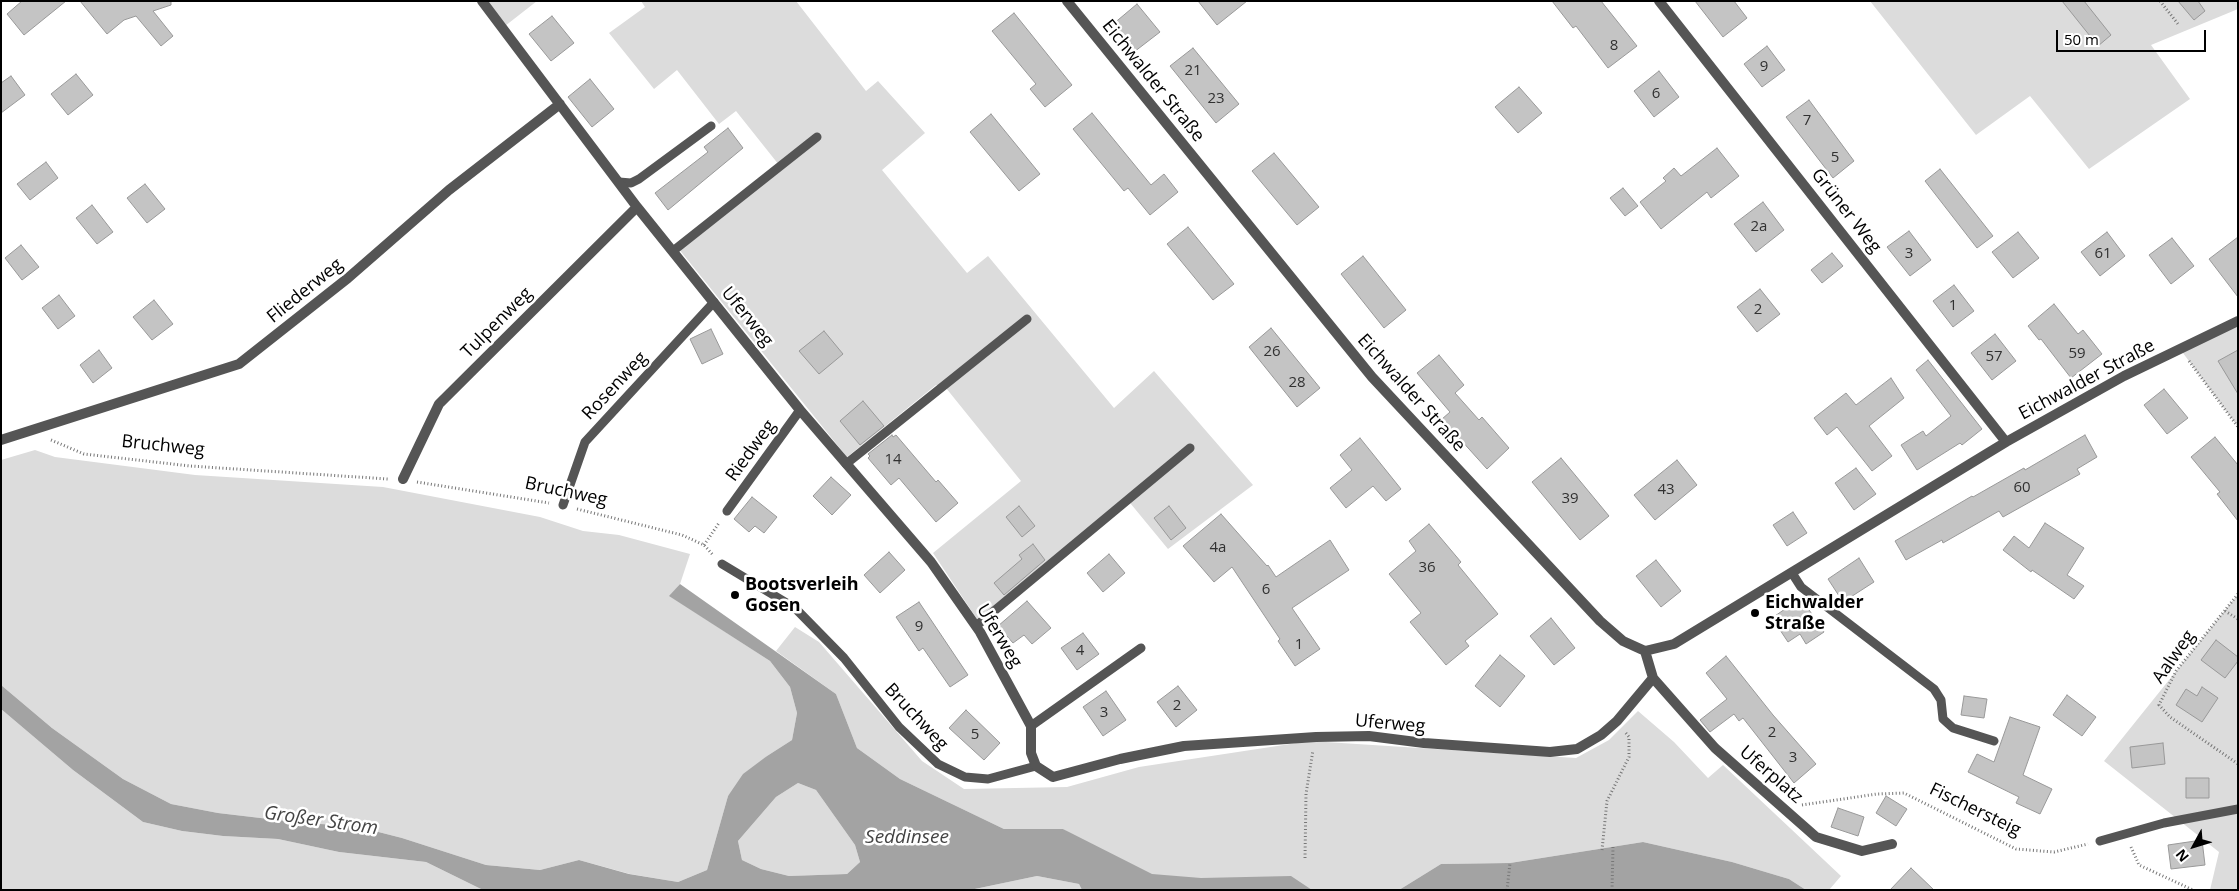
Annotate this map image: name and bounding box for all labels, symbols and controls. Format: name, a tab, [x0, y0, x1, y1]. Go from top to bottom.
street label: Eichwalder Straße	[1097, 16, 1209, 146]
scale bar	[2059, 20, 2209, 52]
text: 50 m	[2064, 29, 2099, 49]
house number: 8	[1610, 37, 1618, 55]
house number: 9	[1760, 58, 1768, 76]
house number: 21	[1184, 62, 1202, 80]
house number: 6	[1652, 85, 1660, 103]
house number: 23	[1207, 90, 1225, 108]
house number: 7	[1803, 112, 1811, 130]
house number: 5	[1831, 149, 1839, 167]
street label: Grüner Weg	[1806, 164, 1886, 258]
house number: 2a	[1751, 218, 1767, 236]
house number: 3	[1905, 245, 1913, 263]
house number: 61	[2094, 245, 2112, 263]
street label: Fliederweg	[263, 254, 347, 328]
street label: Tulpenweg	[457, 283, 537, 363]
street label: Uferweg	[716, 283, 778, 351]
house number: 1	[1949, 297, 1957, 315]
house number: 2	[1754, 301, 1762, 319]
street label: Eichwalder Straße	[1353, 330, 1469, 456]
street label: Eichwalder Straße	[2015, 335, 2159, 425]
house number: 26	[1263, 343, 1281, 361]
house number: 59	[2068, 345, 2086, 363]
street label: Rosenweg	[578, 347, 652, 425]
house number: 57	[1985, 348, 2003, 366]
house number: 28	[1288, 374, 1306, 392]
street label: Riedweg	[722, 416, 780, 486]
street label: Bruchweg	[120, 431, 206, 461]
house number: 14	[884, 451, 902, 469]
street label: Bruchweg	[523, 473, 609, 511]
house number: 60	[2013, 479, 2031, 497]
house number: 43	[1657, 481, 1675, 499]
house number: 39	[1561, 490, 1579, 508]
house number: 4a	[1210, 539, 1226, 557]
house number: 36	[1418, 559, 1436, 577]
place label: Bootsverleih Gosen	[745, 574, 859, 616]
house number: 6	[1262, 581, 1270, 599]
marker: Bootsverleih Gosen	[729, 589, 741, 601]
place label: Eichwalder Straße	[1765, 592, 1864, 634]
street label: Uferweg	[972, 600, 1026, 672]
marker: Eichwalder Straße	[1749, 607, 1761, 619]
house number: 9	[915, 618, 923, 636]
street label: Aalweg	[2148, 626, 2200, 688]
house number: 1	[1295, 636, 1303, 654]
house number: 4	[1076, 642, 1084, 660]
street label: Bruchweg	[880, 679, 952, 755]
house number: 2	[1173, 697, 1181, 715]
house number: 3	[1100, 704, 1108, 722]
street label: Uferweg	[1354, 710, 1426, 738]
house number: 2	[1768, 724, 1776, 742]
house number: 5	[971, 726, 979, 744]
street label: Uferplatz	[1735, 742, 1807, 808]
house number: 3	[1789, 749, 1797, 767]
street label: Fischersteig	[1926, 779, 2024, 841]
water label: Großer Strom	[263, 802, 379, 840]
north arrow	[2169, 821, 2219, 871]
water label: Seddinsee	[865, 827, 949, 849]
text: N	[2171, 845, 2193, 866]

